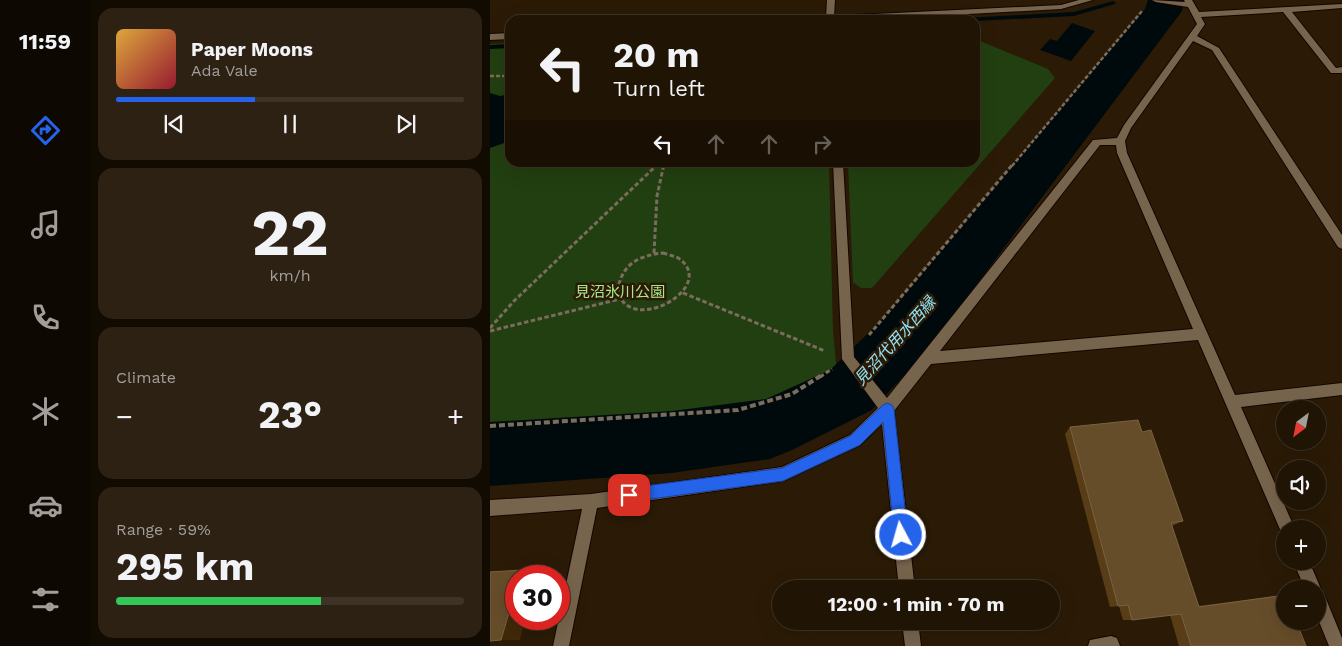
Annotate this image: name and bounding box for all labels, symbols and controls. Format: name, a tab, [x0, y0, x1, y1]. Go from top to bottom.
text: 11:59	[19, 29, 71, 54]
text: 20 m	[613, 34, 699, 76]
icon: left	[530, 35, 595, 100]
text: Paper Moons	[191, 38, 313, 61]
text: Ada Vale	[191, 61, 258, 80]
text: Turn left	[613, 76, 705, 101]
icon: previous	[160, 110, 188, 138]
icon: pause	[276, 110, 304, 138]
icon: next	[392, 110, 420, 138]
icon: directions	[28, 113, 63, 148]
icon: left	[649, 130, 677, 158]
icon: ahead	[702, 130, 730, 158]
icon: ahead	[755, 130, 783, 158]
icon: right	[808, 130, 836, 158]
text: 22	[251, 195, 329, 271]
icon: music	[28, 207, 63, 242]
text: km/h	[269, 266, 311, 285]
park label: 見沼氷川公園	[575, 283, 665, 301]
water label: 見沼代用水西縁	[850, 292, 941, 389]
icon: phone	[28, 300, 63, 335]
text: Climate	[116, 368, 176, 387]
text: 23°	[258, 393, 322, 437]
icon: climate	[28, 394, 63, 429]
text: −	[116, 400, 133, 433]
text: +	[447, 400, 464, 433]
north arrow	[1276, 400, 1326, 450]
map controls	[1276, 400, 1326, 630]
button: sound	[1276, 460, 1326, 510]
pin	[608, 474, 650, 516]
icon: arrive	[615, 481, 643, 509]
icon: car	[28, 488, 63, 523]
position arrow	[874, 508, 926, 560]
text: Range · 59%	[116, 520, 211, 539]
button: +	[1276, 520, 1326, 570]
text: 295 km	[116, 545, 254, 589]
speed limit sign: 30	[505, 565, 570, 630]
button: −	[1276, 580, 1326, 630]
icon: filters	[28, 582, 63, 617]
text: 12:00 · 1 min · 70 m	[828, 593, 1004, 616]

